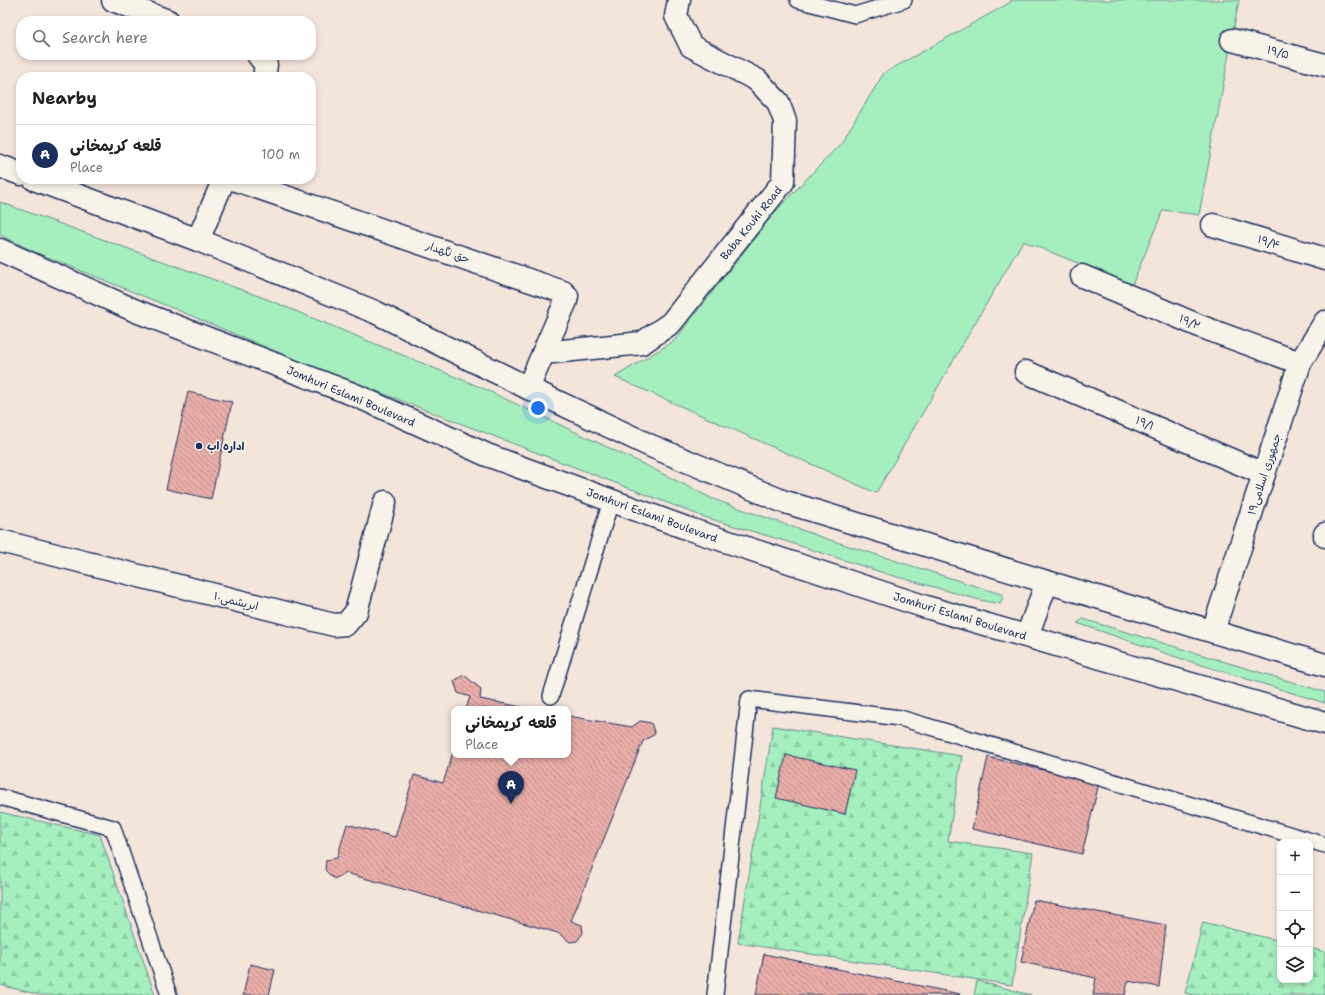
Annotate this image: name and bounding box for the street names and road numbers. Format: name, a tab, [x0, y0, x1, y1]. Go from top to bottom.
street label: ۱۹/۵	[1265, 42, 1291, 63]
street label: Baba Kouhi Road	[717, 183, 786, 263]
street label: ۱۹/۴	[1256, 232, 1282, 253]
street label: حق نگهدار	[423, 238, 472, 267]
street label: ۱۹/۲	[1177, 311, 1203, 334]
street label: Jomhuri Eslami Boulevard	[284, 363, 417, 430]
street label: ۱۹/۱	[1133, 413, 1156, 434]
street label: جمهوری اسلامی۱۹	[1244, 431, 1285, 517]
street label: Jomhuri Eslami Boulevard	[584, 485, 719, 546]
street label: ابریشمی۱۰	[212, 589, 260, 614]
street label: Jomhuri Eslami Boulevard	[891, 589, 1028, 644]

